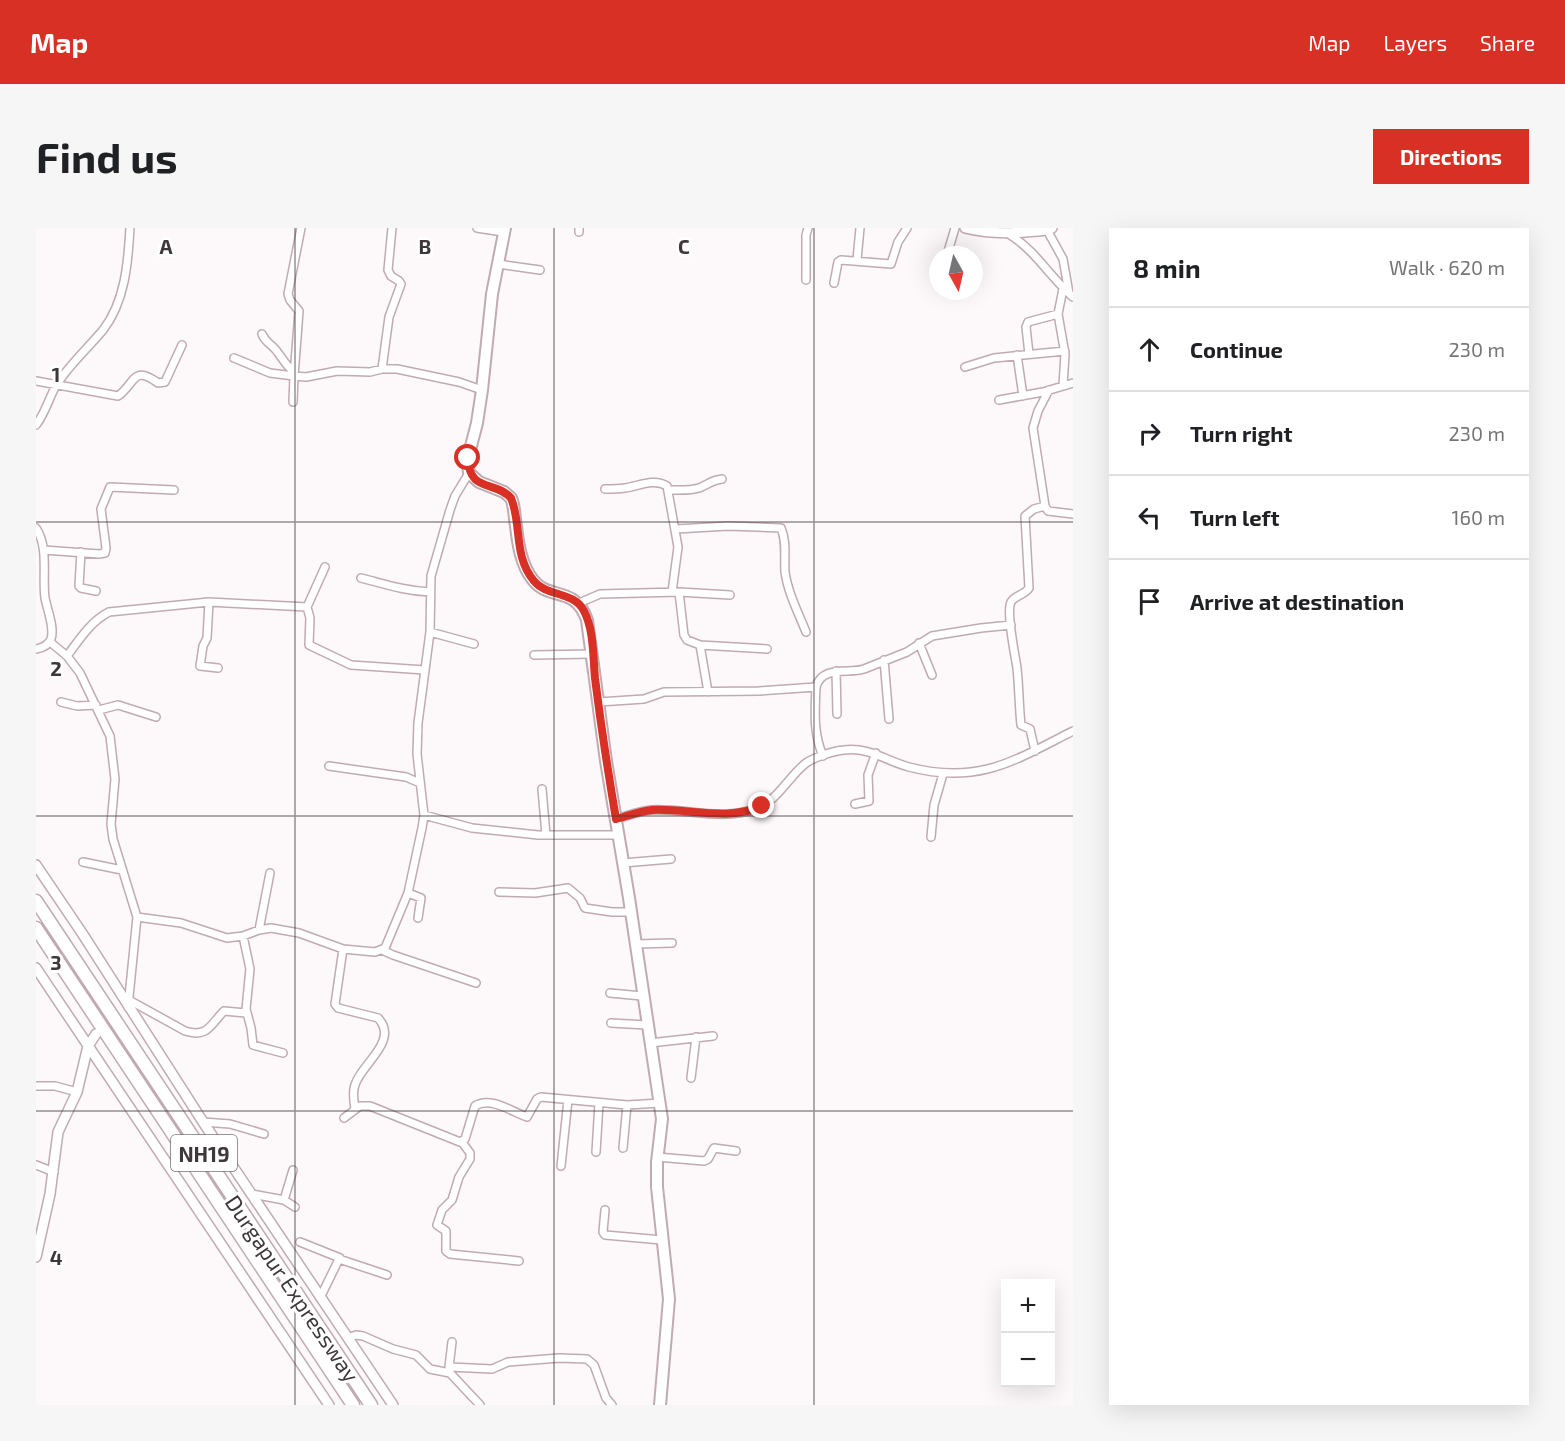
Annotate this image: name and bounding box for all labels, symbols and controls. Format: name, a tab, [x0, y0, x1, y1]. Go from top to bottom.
text: Map	[30, 25, 88, 59]
text: Map	[1308, 30, 1350, 55]
text: Layers	[1383, 30, 1447, 55]
text: Share	[1480, 30, 1535, 55]
button: Directions	[1373, 129, 1529, 184]
text: Find us	[36, 131, 178, 181]
text: A	[159, 234, 173, 258]
text: B	[419, 234, 431, 258]
text: C	[678, 234, 690, 258]
north arrow	[929, 246, 983, 300]
text: 8 min	[1133, 252, 1201, 283]
text: Walk · 620 m	[1389, 255, 1505, 279]
icon: ahead	[1133, 333, 1166, 366]
text: Continue	[1190, 336, 1283, 362]
text: 230 m	[1449, 337, 1505, 361]
text: 1	[52, 362, 60, 386]
icon: right	[1133, 417, 1166, 450]
text: Turn right	[1190, 420, 1292, 446]
text: 230 m	[1449, 421, 1505, 445]
route start	[454, 444, 480, 470]
icon: left	[1133, 501, 1166, 534]
text: Turn left	[1190, 504, 1279, 530]
text: 160 m	[1452, 505, 1505, 529]
icon: arrive	[1133, 585, 1166, 618]
text: Arrive at destination	[1190, 588, 1404, 614]
text: 2	[50, 656, 62, 680]
route end	[748, 792, 774, 818]
text: 3	[50, 950, 62, 974]
road number: NH19	[171, 1135, 237, 1171]
street label: Durgapur Expressway	[221, 1190, 365, 1387]
text: 4	[50, 1245, 63, 1269]
map controls	[1001, 1279, 1055, 1387]
button: +	[1001, 1279, 1055, 1333]
button: −	[1001, 1333, 1055, 1387]

